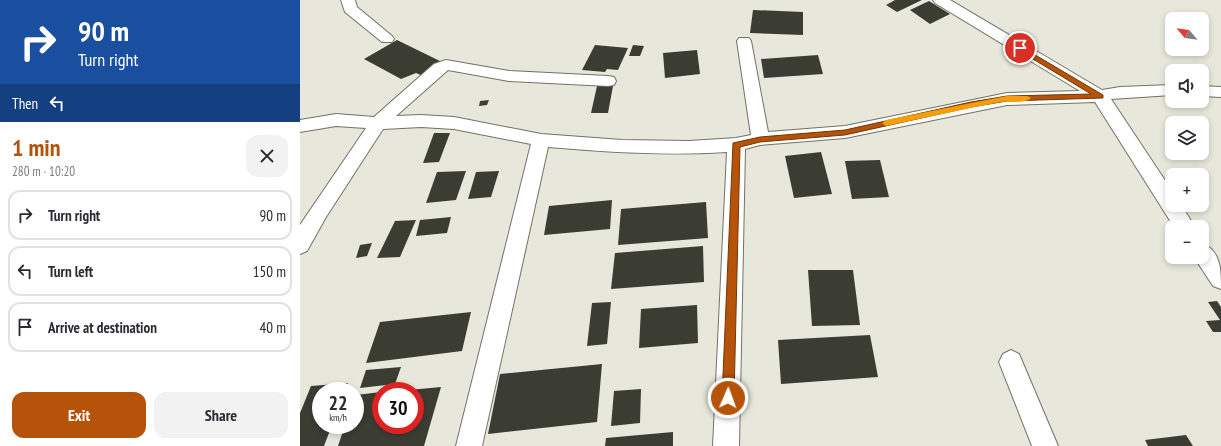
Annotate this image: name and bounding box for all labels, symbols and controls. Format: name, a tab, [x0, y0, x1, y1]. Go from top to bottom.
text: 90 m	[78, 12, 129, 49]
north arrow	[1165, 12, 1209, 56]
map controls	[1165, 12, 1209, 264]
icon: right	[12, 16, 64, 68]
pin	[1003, 31, 1037, 65]
icon: arrive	[1009, 37, 1031, 59]
text: Turn right	[78, 48, 138, 71]
button: sound	[1165, 64, 1209, 108]
icon: left	[46, 92, 68, 114]
text: Then	[12, 94, 38, 113]
button: layers	[1165, 116, 1209, 160]
text: 1 min	[12, 132, 60, 163]
button: close	[246, 135, 288, 177]
text: 280 m · 10:20	[12, 163, 75, 180]
button: +	[1165, 168, 1209, 212]
icon: right	[14, 204, 36, 226]
text: Turn right	[48, 206, 100, 225]
text: 90 m	[260, 206, 286, 225]
button: −	[1165, 220, 1209, 264]
icon: left	[14, 260, 36, 282]
text: Turn left	[48, 262, 93, 281]
text: 150 m	[253, 262, 286, 281]
icon: arrive	[14, 316, 36, 338]
text: Arrive at destination	[48, 318, 157, 337]
text: 40 m	[260, 318, 286, 337]
position arrow	[707, 377, 749, 419]
speed limit sign: 30	[372, 382, 424, 434]
text: 22	[328, 390, 348, 416]
button: Exit	[12, 392, 146, 438]
button: Share	[154, 392, 288, 438]
text: km/h	[329, 411, 347, 424]

